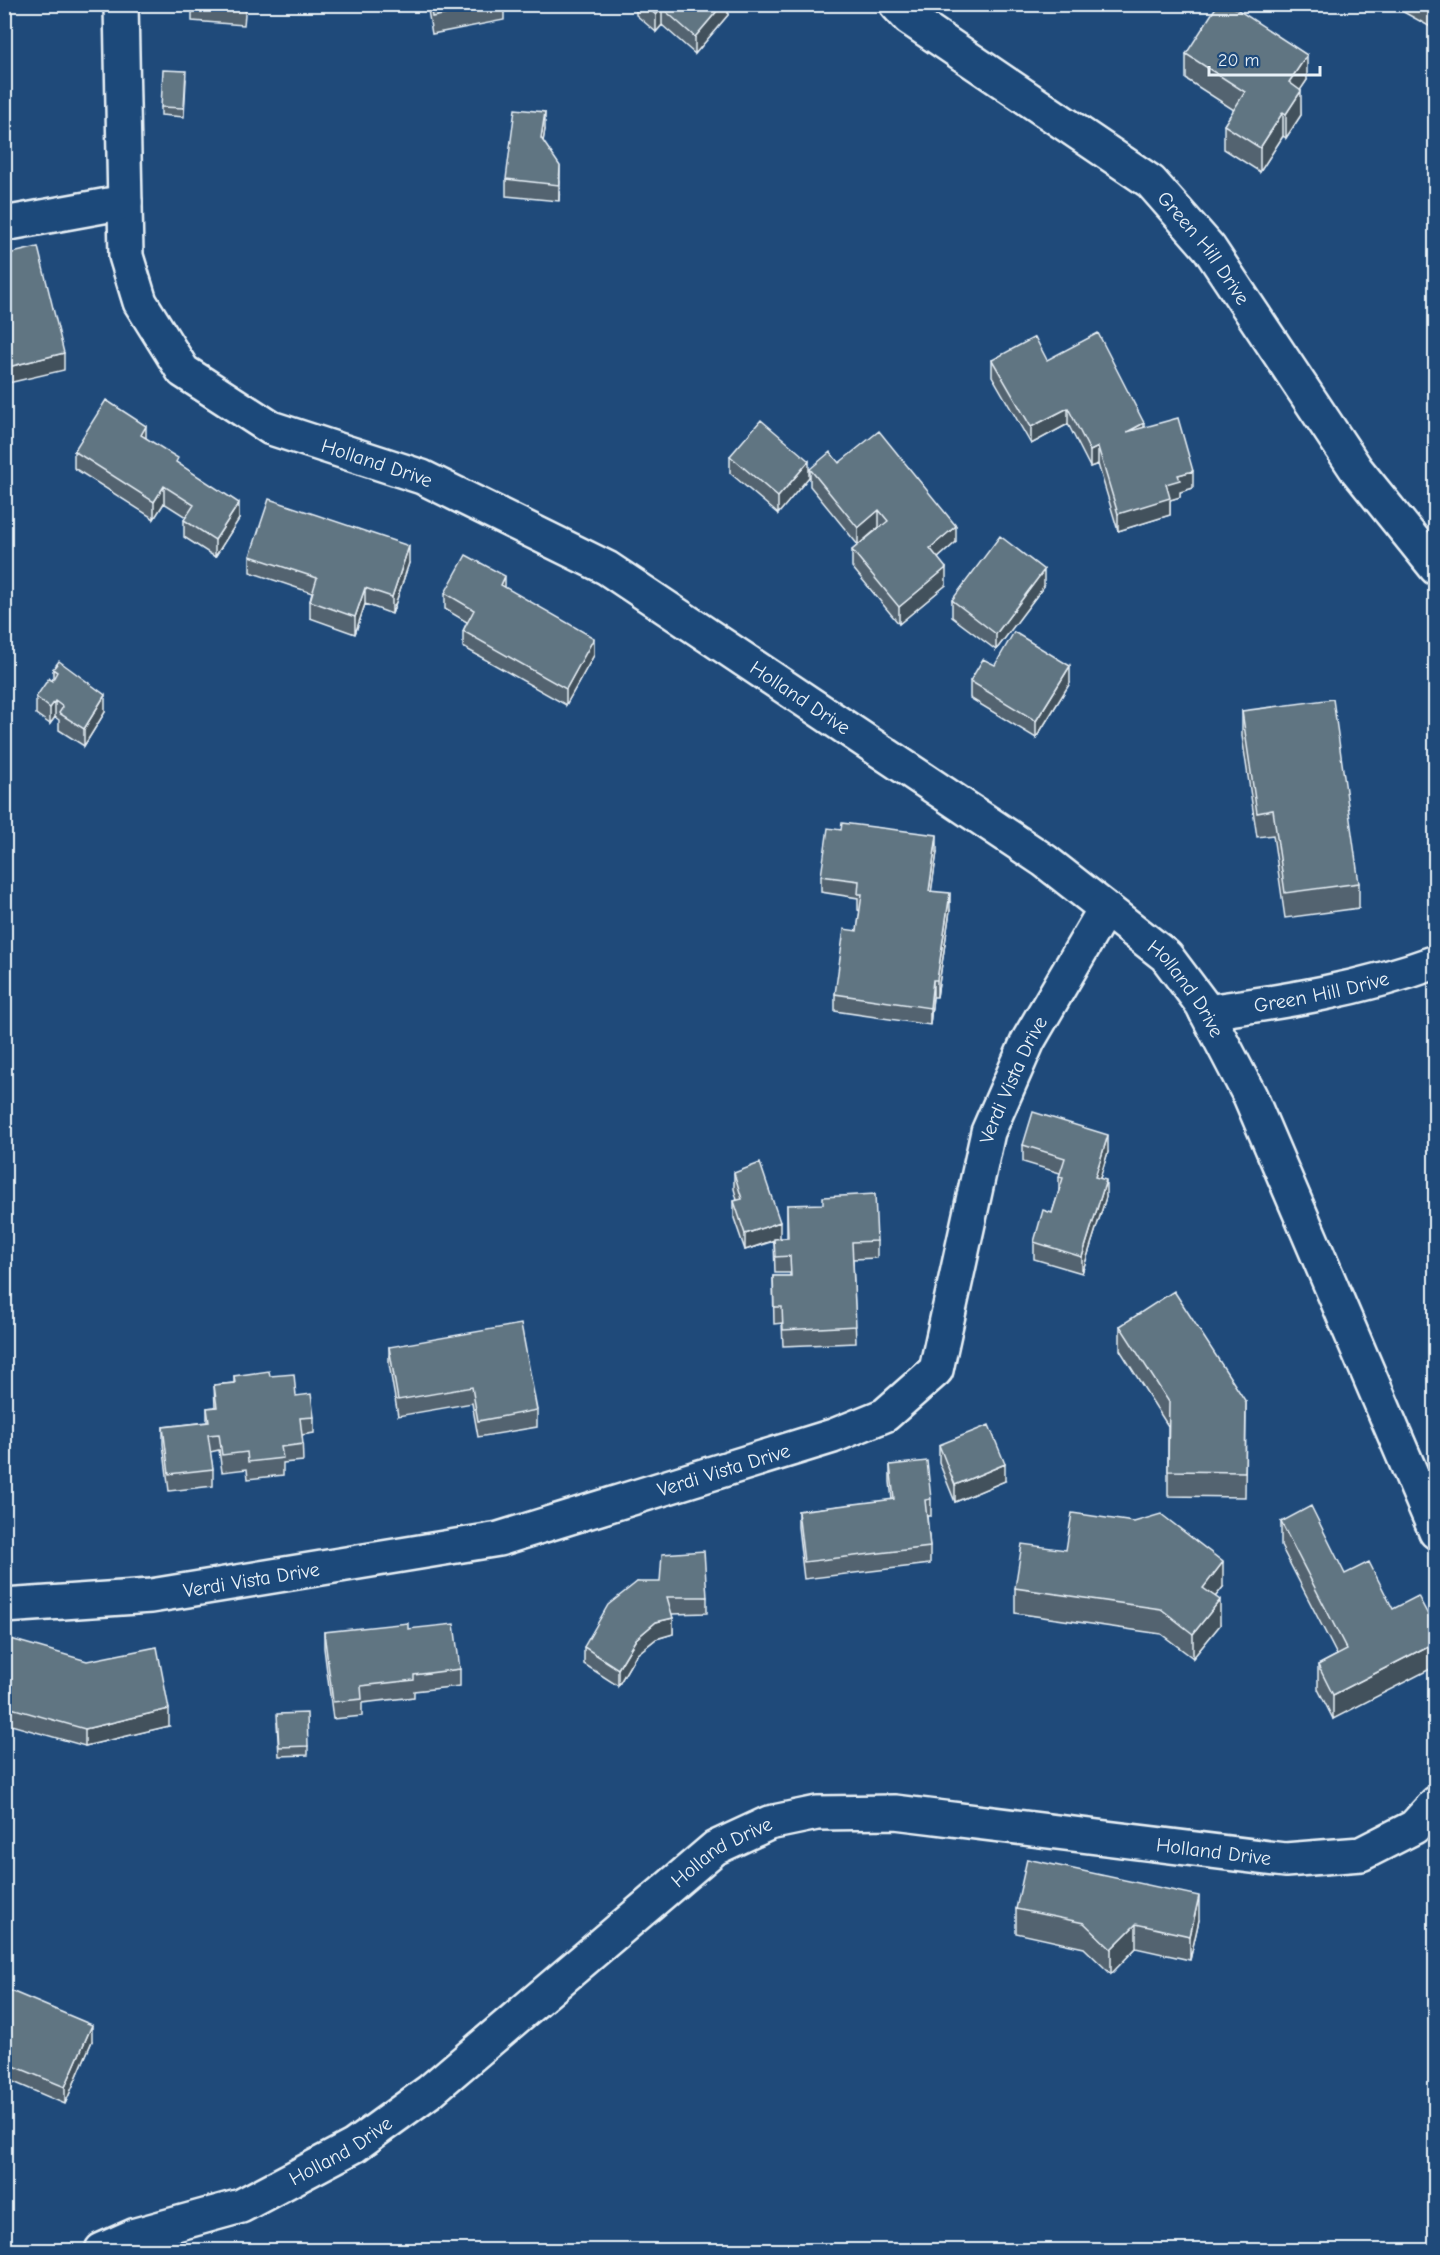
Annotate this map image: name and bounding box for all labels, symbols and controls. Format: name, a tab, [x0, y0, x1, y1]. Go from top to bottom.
scale bar	[1209, 39, 1320, 77]
text: 20 m	[1218, 50, 1259, 71]
street label: Green Hill Drive	[1153, 186, 1255, 309]
street label: Holland Drive	[319, 434, 437, 492]
street label: Holland Drive	[746, 656, 855, 739]
street label: Holland Drive	[1143, 935, 1229, 1041]
street label: Green Hill Drive	[1252, 966, 1391, 1017]
street label: Verdi Vista Drive	[974, 1012, 1052, 1145]
street label: Verdi Vista Drive	[654, 1438, 793, 1501]
street label: Verdi Vista Drive	[182, 1557, 321, 1602]
street label: Holland Drive	[666, 1812, 776, 1892]
street label: Holland Drive	[1155, 1833, 1272, 1870]
street label: Holland Drive	[285, 2111, 396, 2190]

